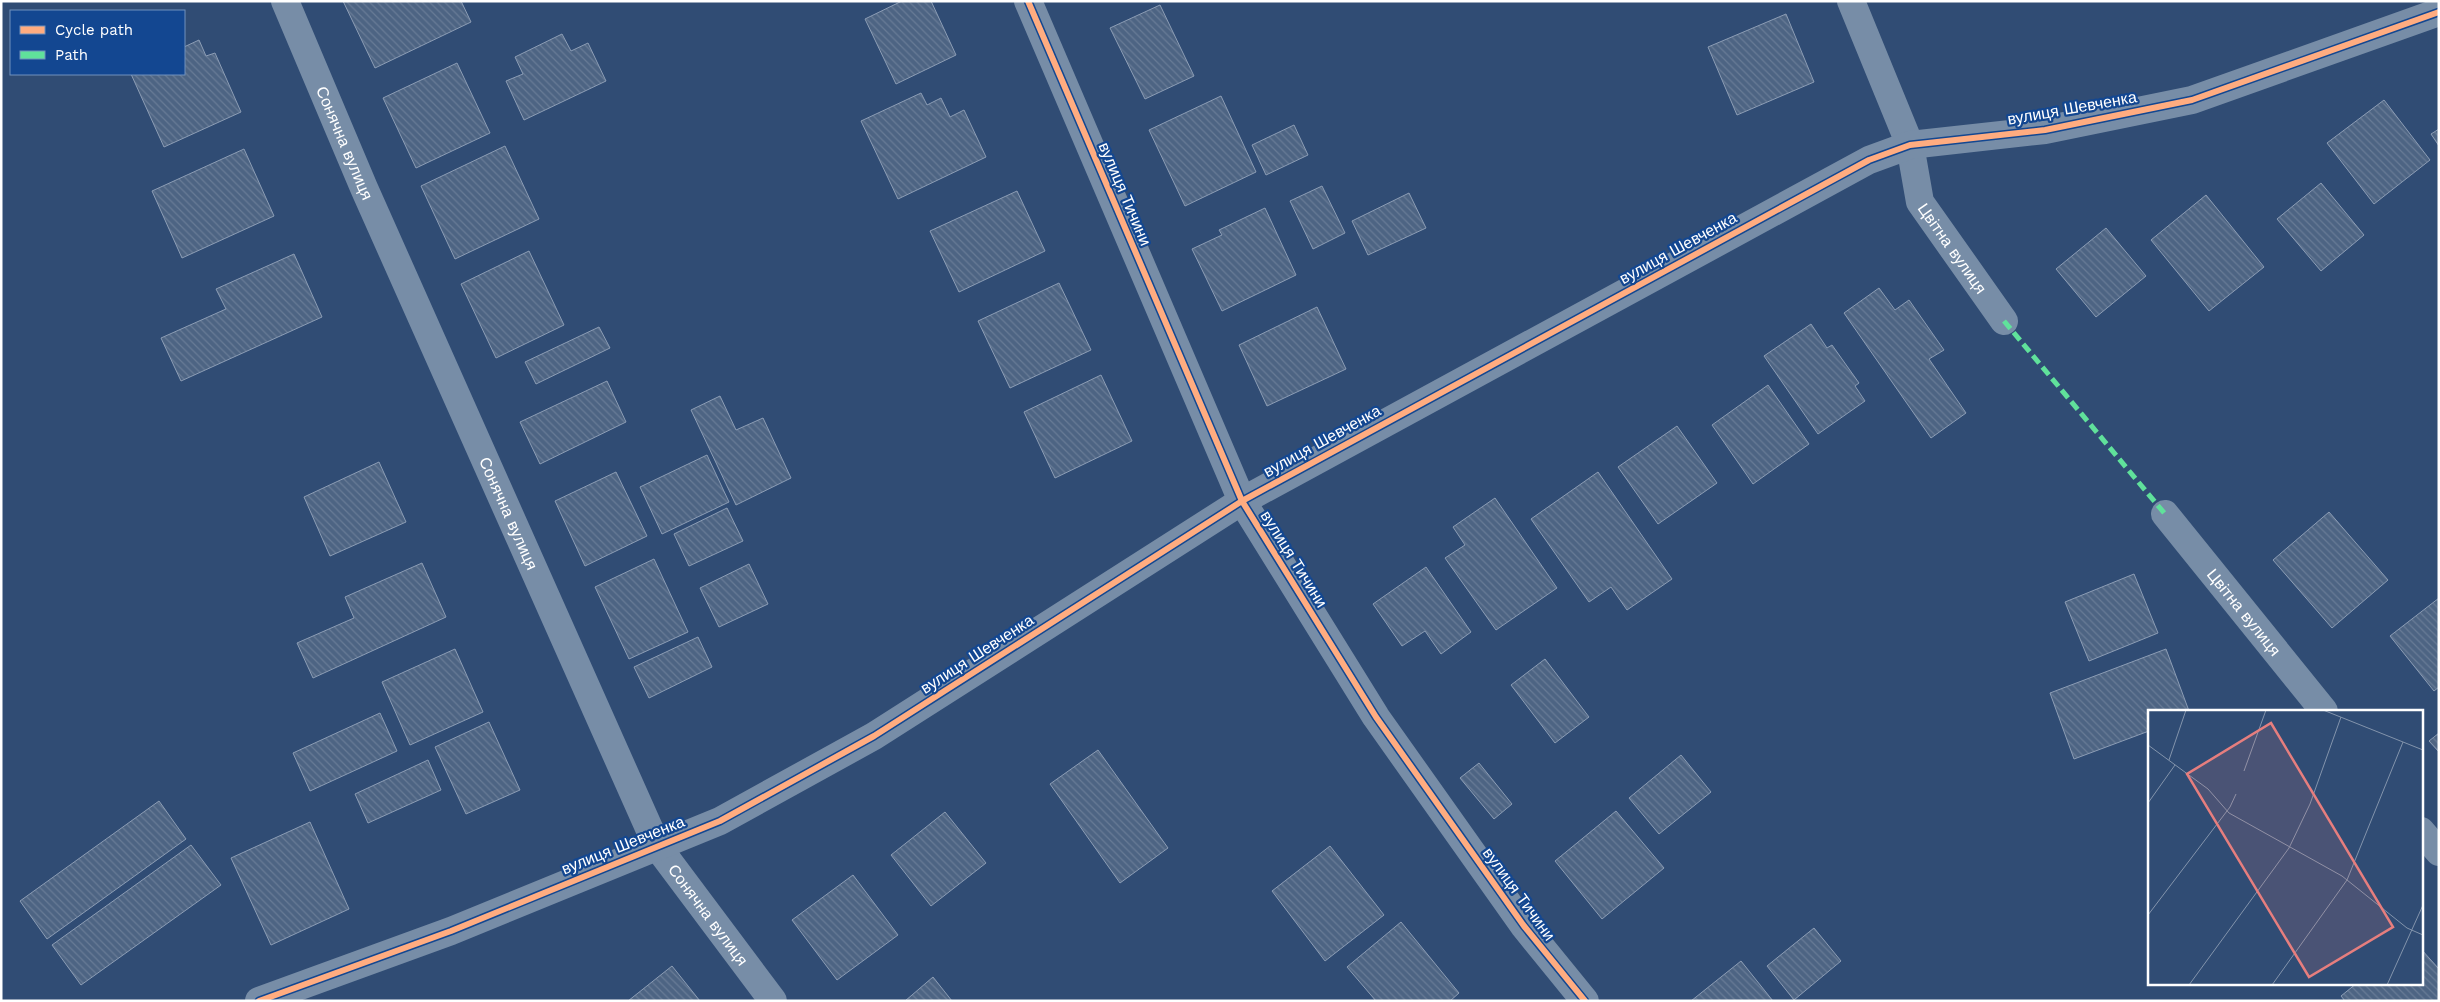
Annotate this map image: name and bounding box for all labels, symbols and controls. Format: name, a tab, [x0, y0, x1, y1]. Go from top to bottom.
legend	[10, 10, 185, 75]
text: Cycle path	[55, 21, 133, 39]
text: Path	[55, 46, 88, 64]
street label: Сонячна вулиця	[313, 83, 377, 203]
street label: вулиця Шевченка	[2006, 87, 2138, 129]
street label: вулиця Тичини	[1095, 139, 1155, 249]
street label: Цвітна вулиця	[1914, 199, 1991, 297]
street label: вулиця Шевченка	[1616, 208, 1740, 288]
street label: вулиця Шевченка	[1260, 401, 1384, 481]
street label: Сонячна вулиця	[475, 454, 542, 573]
street label: вулиця Тичини	[1257, 507, 1331, 611]
street label: Цвітна вулиця	[2203, 565, 2285, 659]
street label: вулиця Шевченка	[917, 610, 1037, 698]
inset map	[2148, 710, 2422, 984]
street label: вулиця Шевченка	[559, 812, 687, 878]
street label: вулиця Тичини	[1479, 844, 1559, 944]
street label: Сонячна вулиця	[664, 860, 752, 969]

